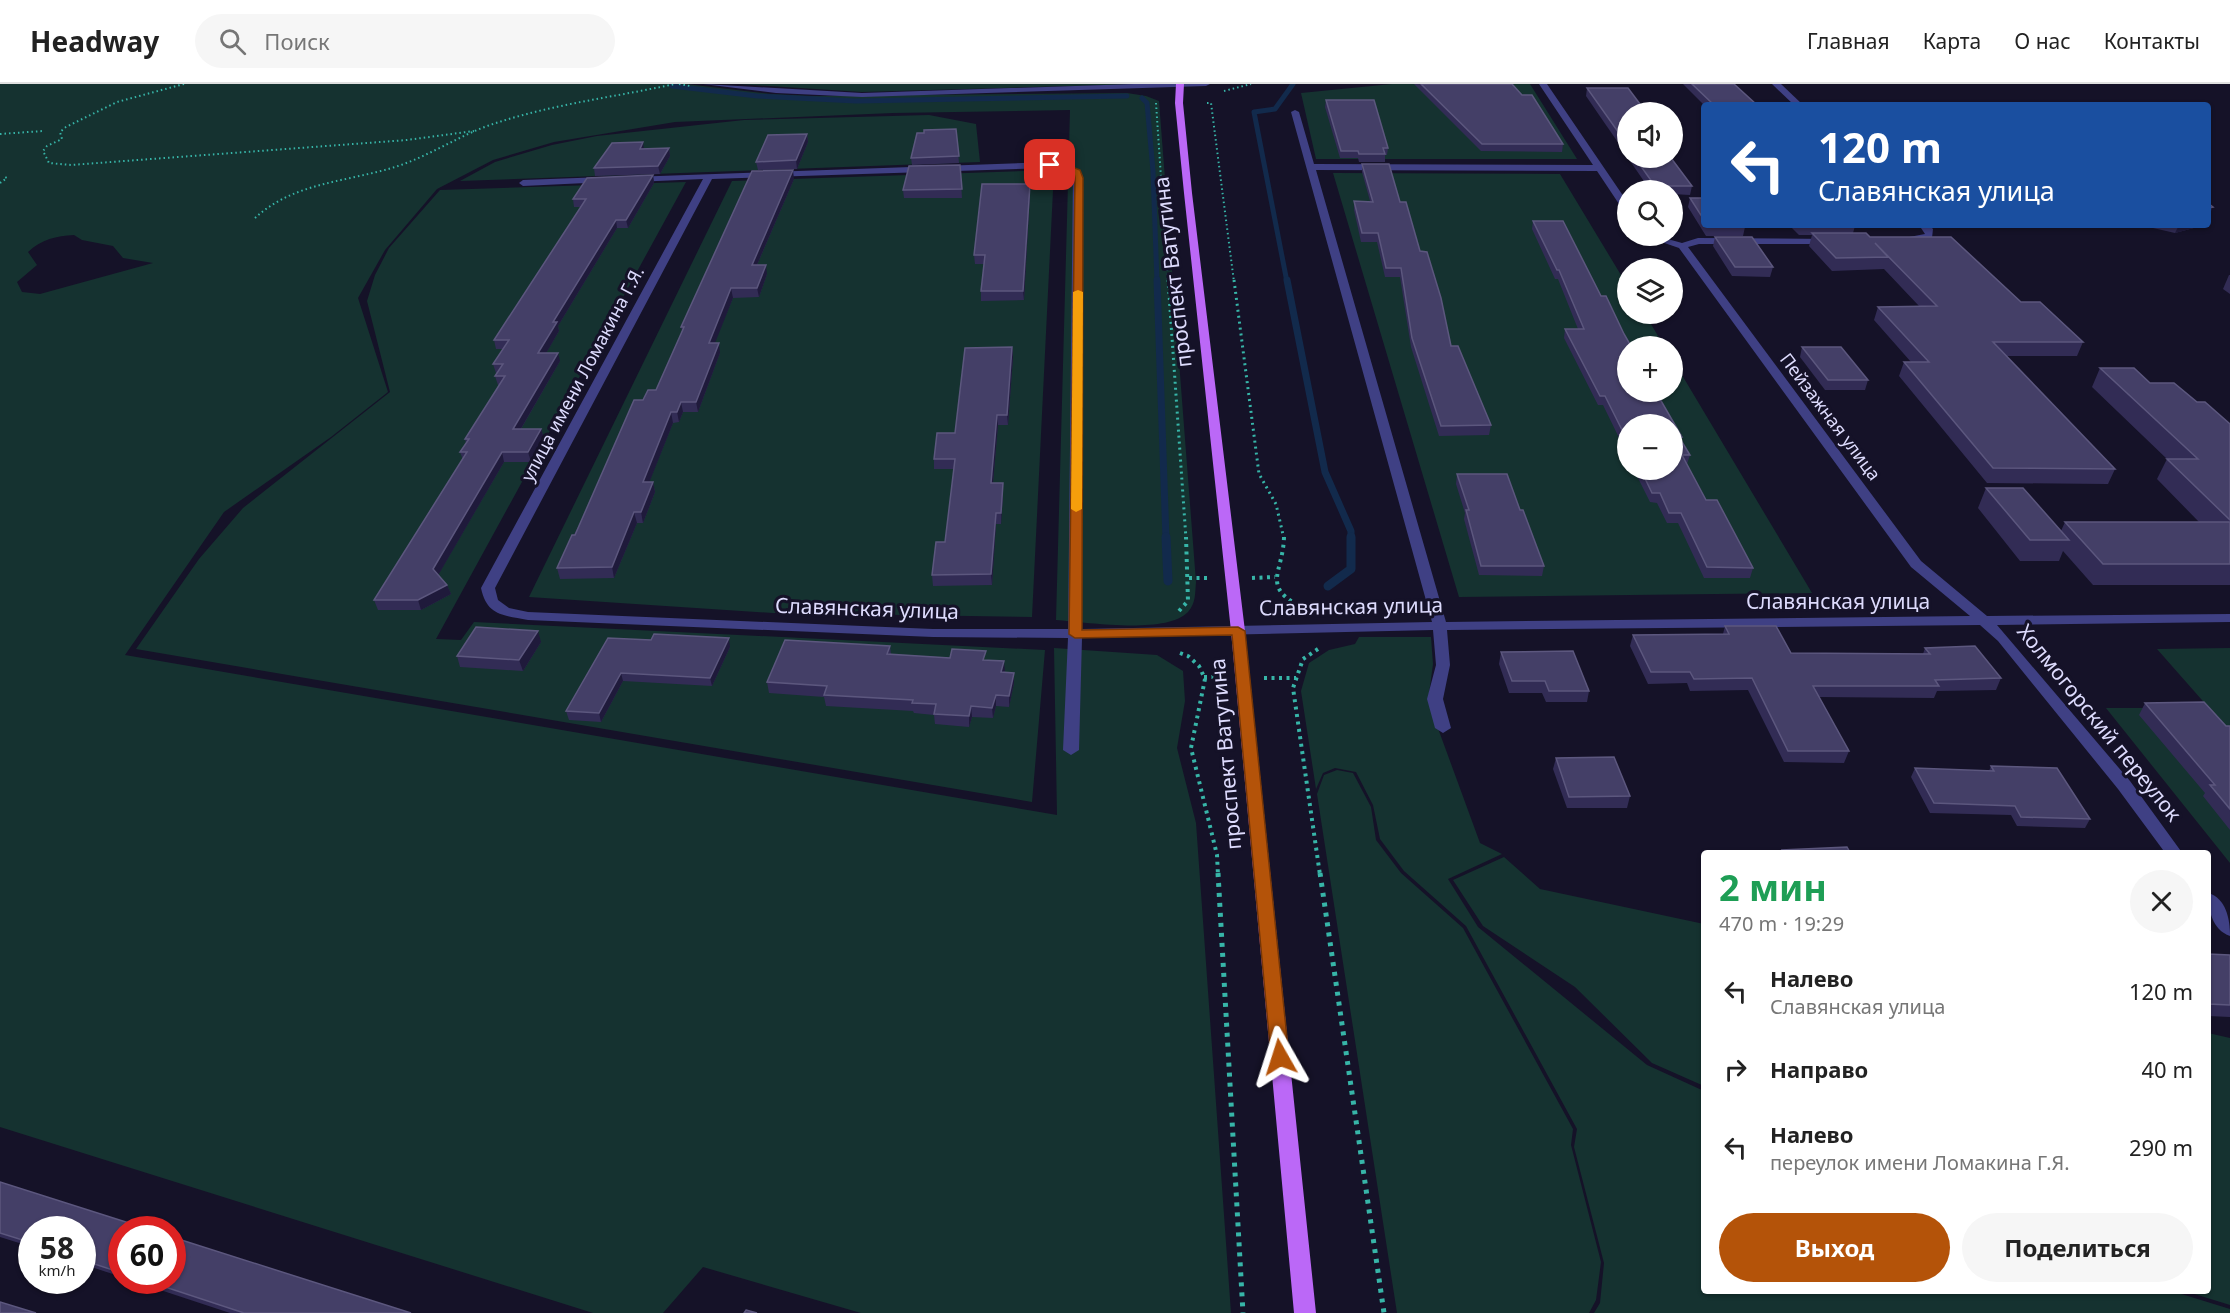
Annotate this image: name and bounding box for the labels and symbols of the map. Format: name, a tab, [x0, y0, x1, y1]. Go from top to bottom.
pin	[1024, 139, 1075, 190]
street label: проспект Ватутина	[1146, 175, 1198, 369]
street label: улица имени Ломакина Г.Я.	[515, 262, 649, 485]
street label: Пейзажная улица	[1775, 348, 1887, 485]
street label: Славянская улица	[1746, 587, 1930, 615]
street label: Славянская улица	[1259, 590, 1443, 622]
street label: Славянская улица	[775, 591, 960, 625]
street label: Холмогорский переулок	[2011, 618, 2188, 827]
street label: проспект Ватутина	[1203, 657, 1247, 851]
position arrow	[1248, 1025, 1312, 1089]
speed limit sign: 60	[108, 1216, 186, 1294]

